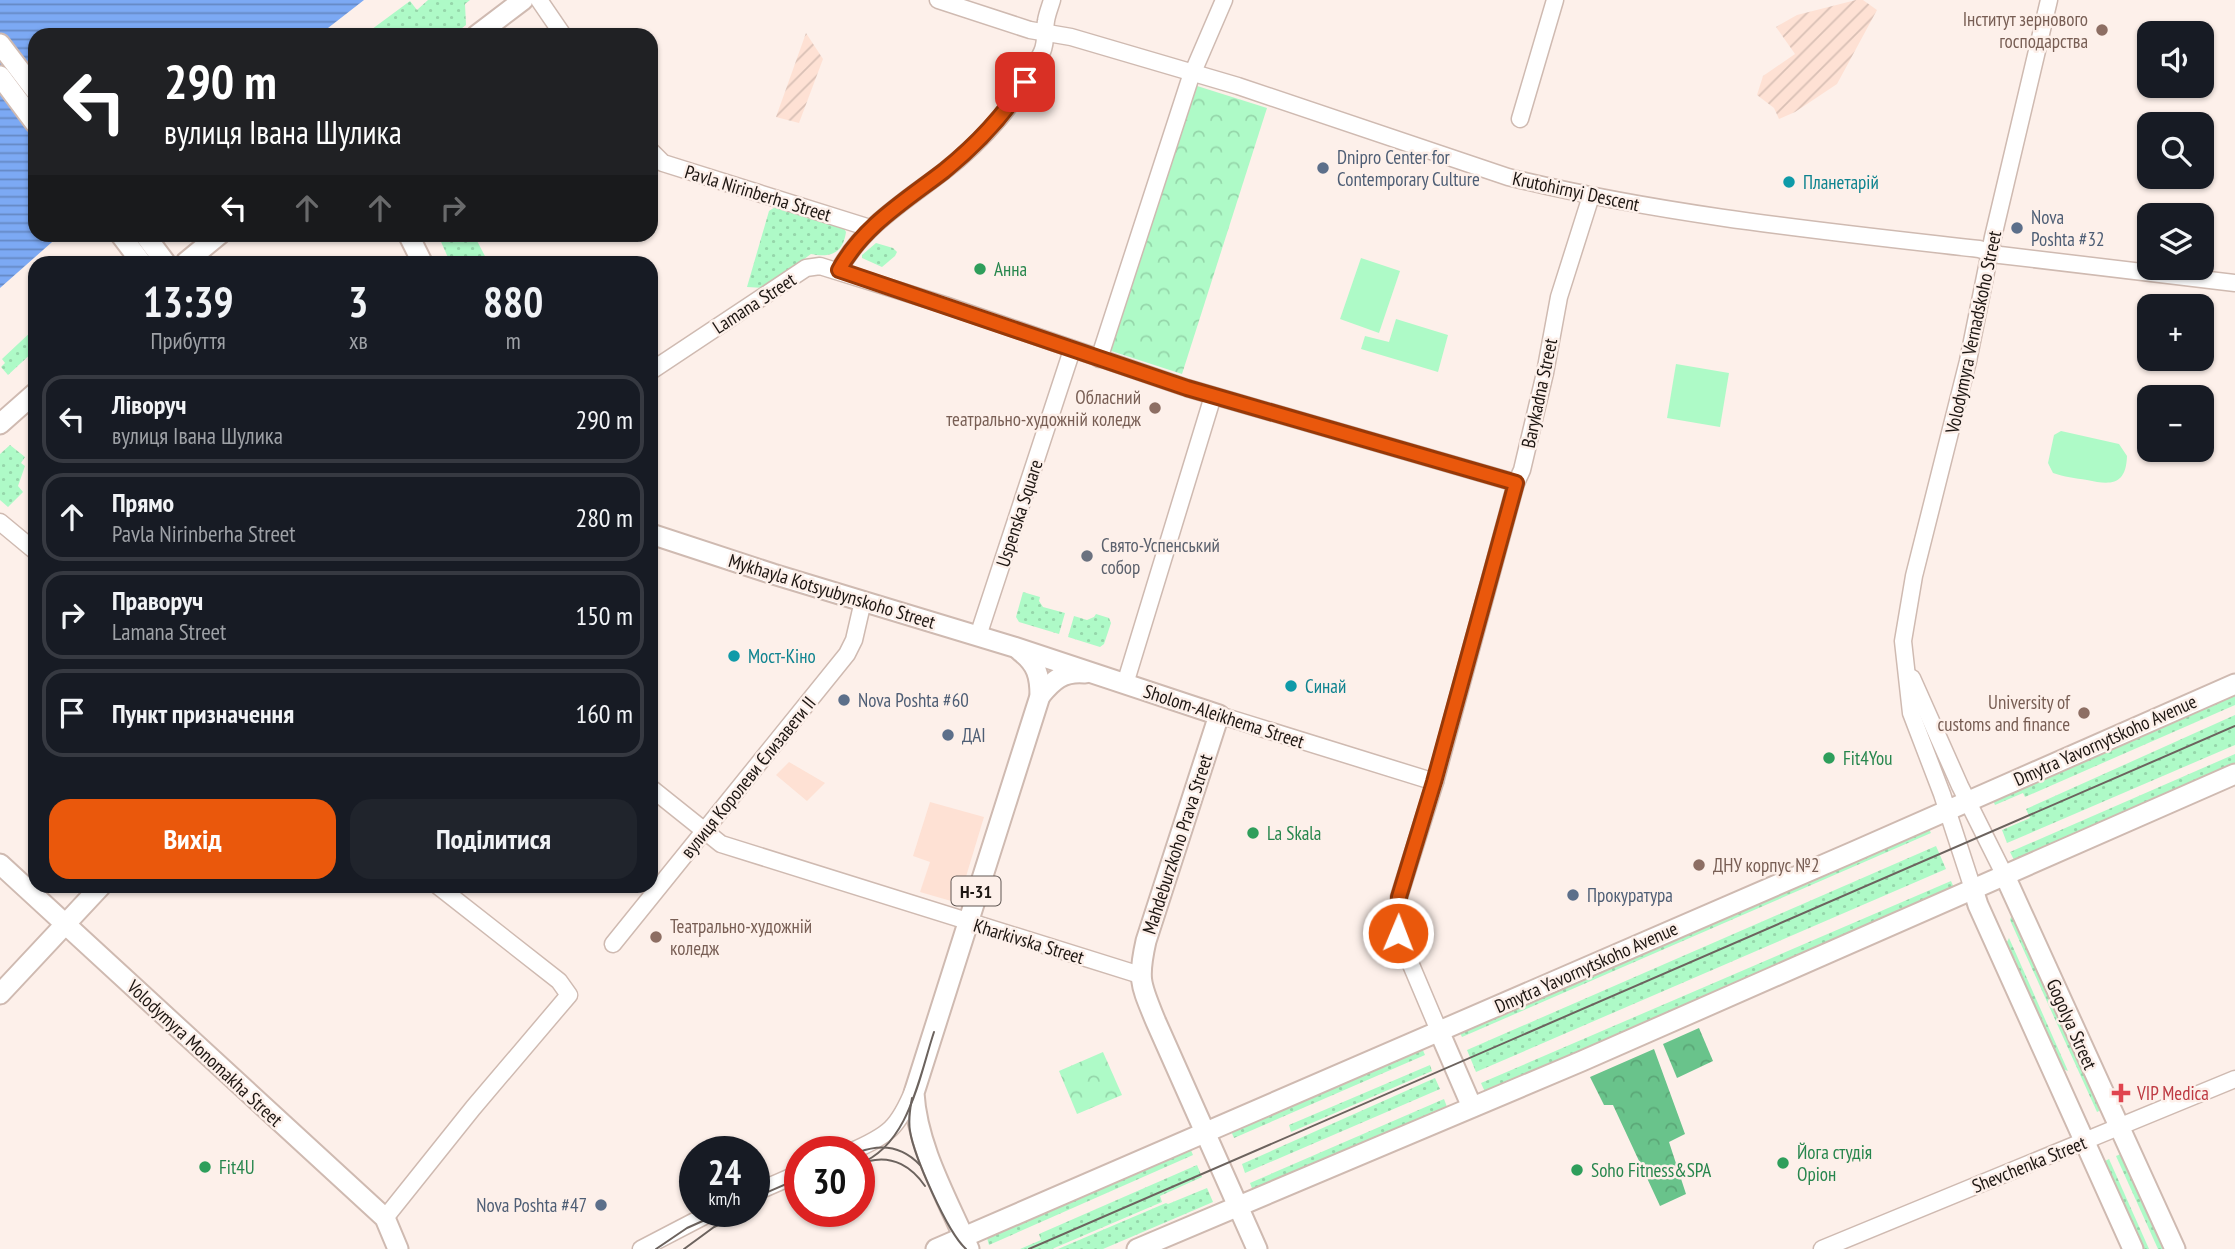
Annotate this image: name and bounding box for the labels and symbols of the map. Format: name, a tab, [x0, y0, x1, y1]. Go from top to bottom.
place label: Інститут зернового господарства	[1963, 7, 2088, 53]
marker: Інститут зернового господарства	[2094, 22, 2110, 38]
pin	[995, 52, 1055, 112]
place label: Dnipro Center for Contemporary Culture	[1337, 145, 1480, 191]
street label: Pavla Nirinberha Street	[682, 159, 835, 227]
marker: Dnipro Center for Contemporary Culture	[1315, 160, 1331, 176]
street label: Krutohirnyi Descent	[1510, 166, 1642, 216]
place label: Планетарій	[1803, 170, 1879, 194]
marker: Планетарій	[1781, 174, 1797, 190]
place label: Nova Poshta #32	[2031, 205, 2105, 251]
marker: Nova Poshta #32	[2009, 220, 2025, 236]
street label: Volodymyra Vernadskoho Street	[1940, 228, 2006, 437]
place label: Анна	[994, 257, 1027, 281]
marker: Анна	[972, 261, 988, 277]
street label: Lamana Street	[708, 267, 801, 339]
street label: Barykadna Street	[1516, 335, 1562, 450]
place label: Обласний театрально-художній коледж	[946, 385, 1142, 431]
marker: Обласний театрально-художній коледж	[1147, 400, 1163, 416]
street label: Uspenska Square	[990, 456, 1048, 570]
place label: Свято-Успенський собор	[1101, 533, 1220, 579]
street label: Mykhayla Kotsyubynskoho Street	[726, 548, 939, 634]
marker: Свято-Успенський собор	[1079, 548, 1095, 564]
place label: Мост-Кіно	[748, 644, 816, 668]
marker: Мост-Кіно	[726, 648, 742, 664]
place label: Синай	[1305, 674, 1346, 698]
marker: Синай	[1283, 678, 1299, 694]
street label: Sholom-Aleikhema Street	[1141, 679, 1308, 754]
place label: Nova Poshta #60	[858, 688, 969, 712]
street label: Dmytra Yavornytskoho Avenue	[2010, 689, 2200, 791]
place label: University of customs and finance	[1937, 690, 2071, 736]
street label: вулиця Королеви Єлизавети ІІ	[675, 691, 821, 863]
marker: Nova Poshta #60	[836, 692, 852, 708]
marker: University of customs and finance	[2076, 705, 2092, 721]
place label: ДАІ	[962, 723, 986, 747]
marker: ДАІ	[940, 727, 956, 743]
place label: Fit4You	[1843, 746, 1892, 770]
street label: Mahdeburzkoho Prava Street	[1137, 750, 1218, 937]
marker: Fit4You	[1821, 750, 1837, 766]
place label: La Skala	[1267, 821, 1321, 845]
marker: La Skala	[1245, 825, 1261, 841]
place label: ДНУ корпус №2	[1713, 853, 1819, 877]
marker: ДНУ корпус №2	[1691, 857, 1707, 873]
road number: Н-31	[951, 876, 1000, 906]
place label: Прокуратура	[1587, 883, 1673, 907]
marker: Прокуратура	[1565, 887, 1581, 903]
position arrow	[1361, 896, 1435, 970]
street label: Kharkivska Street	[971, 913, 1088, 969]
place label: Театрально-художній коледж	[670, 914, 812, 960]
street label: Dmytra Yavornytskoho Avenue	[1491, 916, 1681, 1018]
marker: Театрально-художній коледж	[648, 929, 664, 945]
street label: Volodymyra Monomakha Street	[122, 974, 288, 1132]
street label: Gogolya Street	[2041, 975, 2103, 1074]
place label: VIP Medica	[2136, 1081, 2209, 1105]
marker: VIP Medica	[2111, 1083, 2131, 1103]
street label: Shevchenka Street	[1968, 1130, 2090, 1198]
speed limit sign: 30	[784, 1136, 875, 1227]
place label: Йога студія Оріон	[1797, 1140, 1872, 1186]
place label: Fit4U	[219, 1155, 255, 1179]
marker: Йога студія Оріон	[1775, 1155, 1791, 1171]
place label: Soho Fitness&SPA	[1591, 1158, 1711, 1182]
marker: Fit4U	[197, 1159, 213, 1175]
marker: Soho Fitness&SPA	[1569, 1162, 1585, 1178]
place label: Nova Poshta #47	[476, 1193, 587, 1217]
marker: Nova Poshta #47	[593, 1197, 609, 1213]

